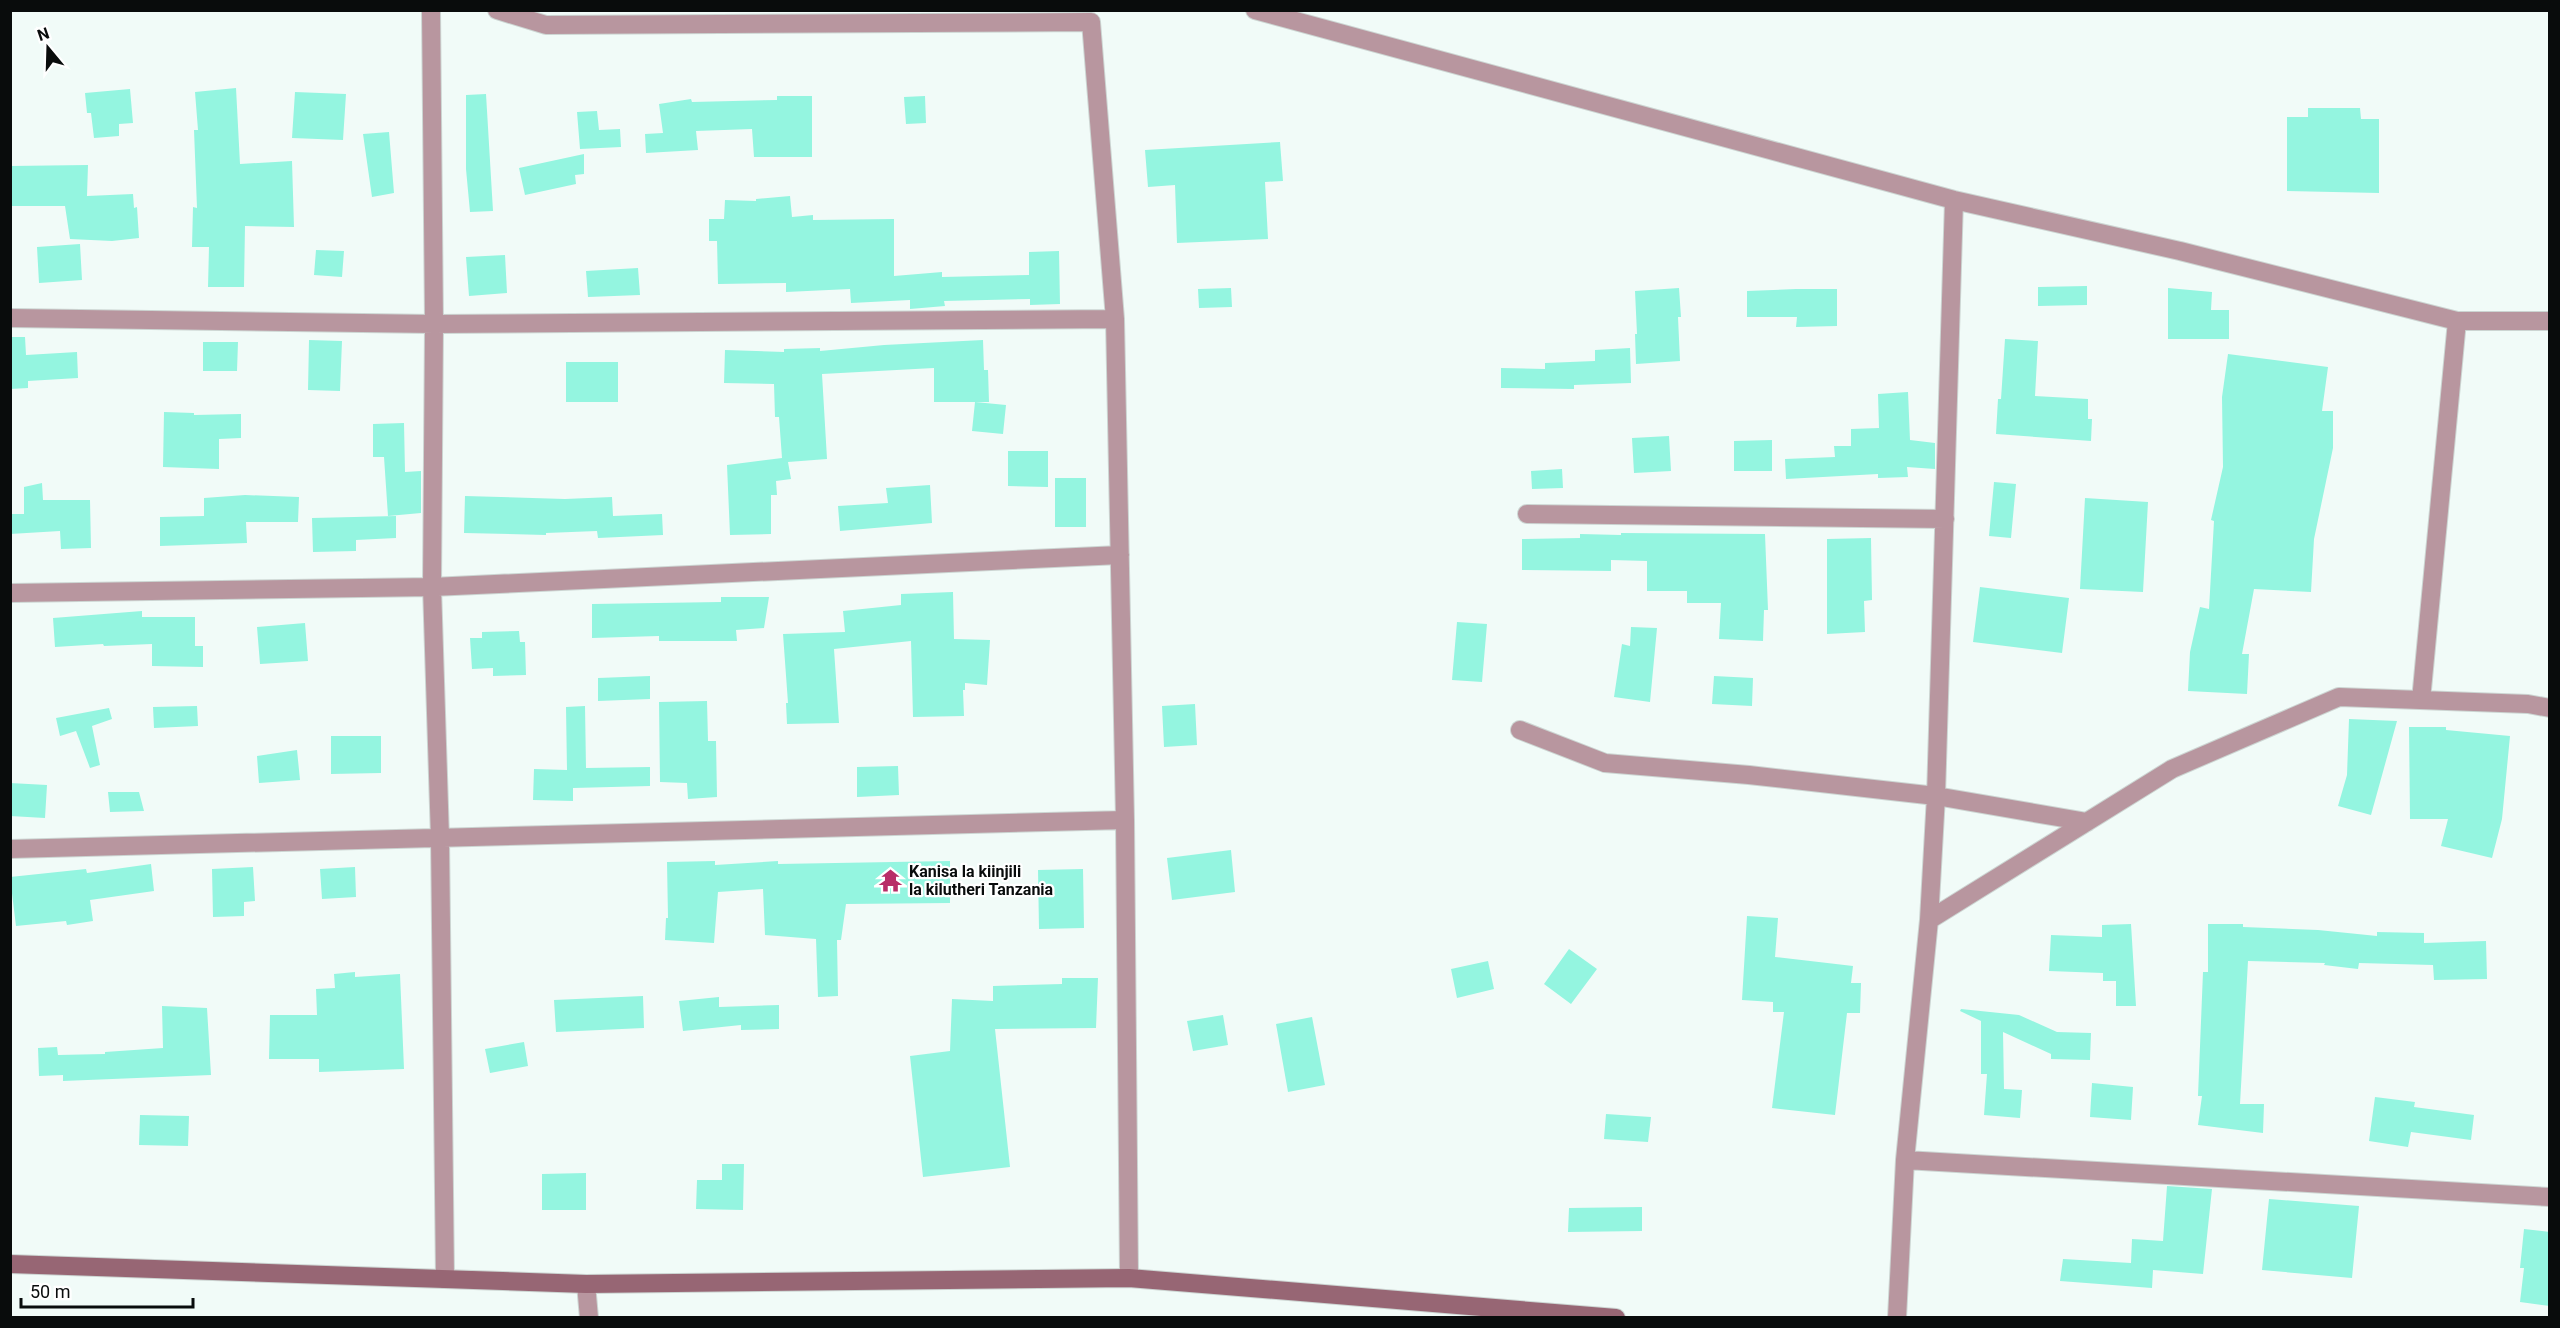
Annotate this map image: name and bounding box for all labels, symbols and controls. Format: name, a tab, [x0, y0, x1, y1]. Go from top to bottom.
north arrow	[18, 18, 78, 78]
text: N	[35, 23, 52, 45]
place label: Kanisa la kiinjili la kilutheri Tanzania	[909, 862, 1054, 899]
temple icon: Kanisa la kiinjili la kilutheri Tanzania	[878, 867, 904, 893]
scale bar	[21, 1271, 194, 1309]
text: 50 m	[30, 1281, 70, 1302]

